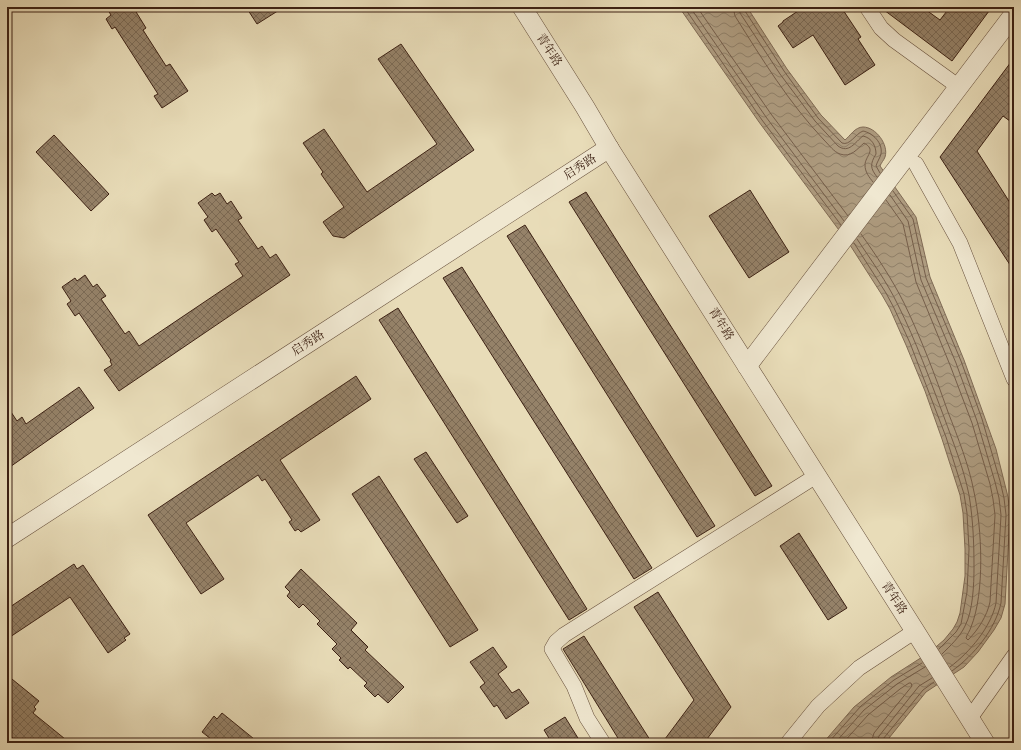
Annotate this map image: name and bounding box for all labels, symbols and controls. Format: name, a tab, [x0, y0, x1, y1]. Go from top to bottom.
street label: 青年路	[533, 31, 565, 69]
street label: 启秀路	[561, 151, 599, 183]
street label: 青年路	[705, 305, 737, 343]
street label: 启秀路	[289, 327, 327, 359]
street label: 青年路	[878, 579, 910, 617]

